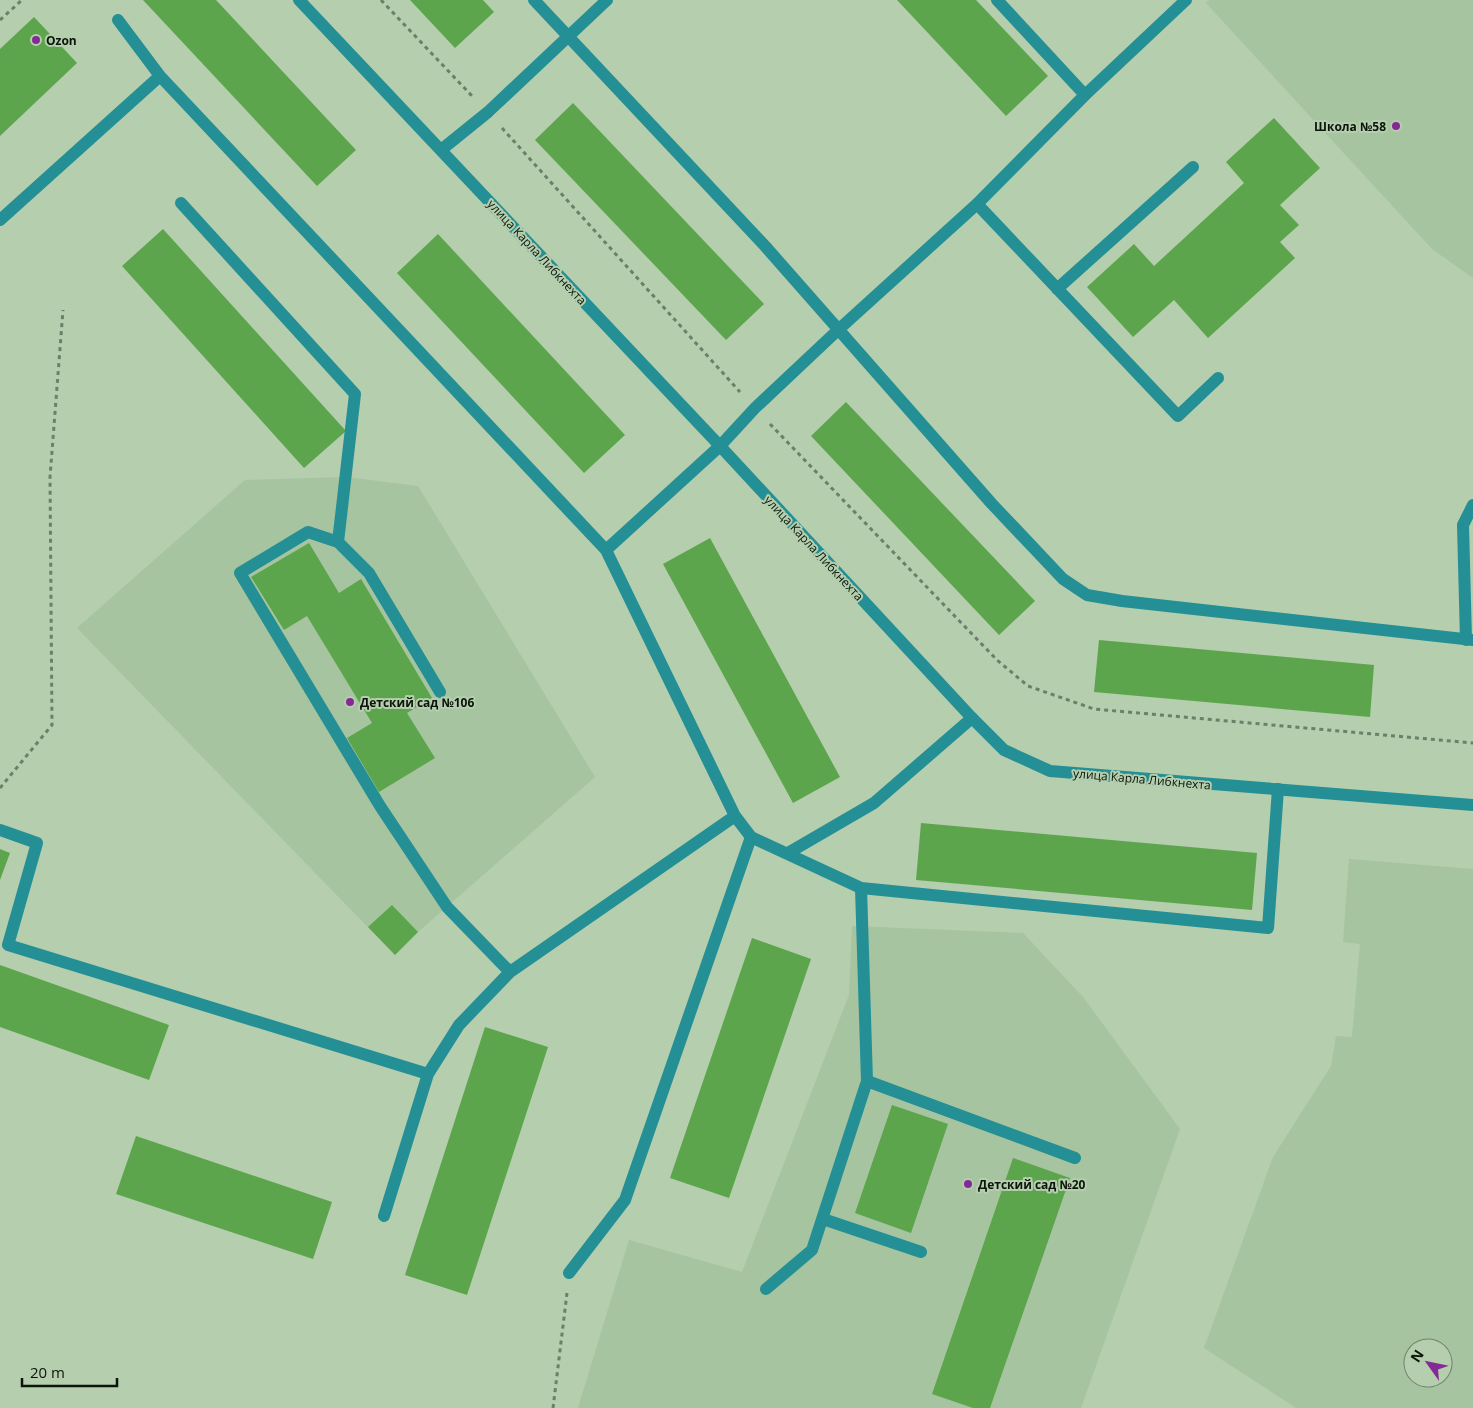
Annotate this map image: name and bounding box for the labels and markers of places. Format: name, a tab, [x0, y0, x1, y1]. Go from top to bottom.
place label: Ozon	[46, 32, 77, 49]
marker: Ozon	[30, 34, 42, 46]
place label: Школа №58	[1314, 118, 1386, 135]
marker: Школа №58	[1390, 120, 1402, 132]
place label: Детский сад №106	[360, 694, 474, 711]
marker: Детский сад №106	[344, 696, 356, 708]
place label: Детский сад №20	[978, 1176, 1086, 1193]
marker: Детский сад №20	[962, 1178, 974, 1190]

